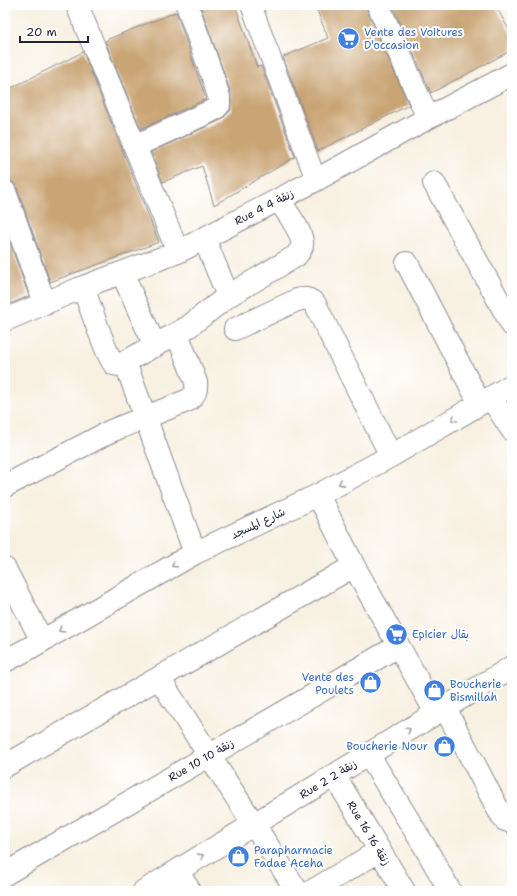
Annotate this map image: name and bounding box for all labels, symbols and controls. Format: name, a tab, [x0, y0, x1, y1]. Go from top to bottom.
scale bar	[20, 18, 88, 44]
text: 20 m	[26, 24, 57, 40]
supermarket icon: Vente des Voitures D'occasion	[335, 25, 361, 51]
place label: Vente des Voitures D'occasion	[364, 25, 463, 53]
street label: Rue 4 زنقة 4	[232, 186, 296, 229]
one-way arrow	[451, 415, 458, 422]
one-way arrow	[338, 478, 345, 486]
street label: شارع المسجد	[229, 504, 288, 543]
one-way arrow	[171, 560, 178, 567]
supermarket icon: Epicier بقال	[383, 621, 409, 647]
one-way arrow	[58, 625, 65, 632]
place label: Epicier بقال	[412, 627, 469, 642]
place label: Vente des Poulets	[302, 670, 354, 698]
shop icon: Vente des Poulets	[357, 670, 383, 696]
shop icon: Boucherie Bismillah	[422, 677, 448, 703]
place label: Boucherie Bismillah	[450, 677, 501, 705]
one-way arrow	[404, 727, 411, 735]
shop icon: Boucherie Nour	[431, 733, 457, 759]
street label: Rue 10 زنقة 10	[166, 736, 237, 785]
place label: Boucherie Nour	[346, 739, 428, 754]
street label: Rue 2 زنقة 2	[297, 756, 360, 802]
street label: Rue 16 زنقة 16	[343, 798, 394, 868]
shop icon: Parapharmacie Fadae Aceha	[225, 843, 251, 869]
place label: Parapharmacie Fadae Aceha	[254, 843, 333, 871]
one-way arrow	[197, 853, 204, 861]

